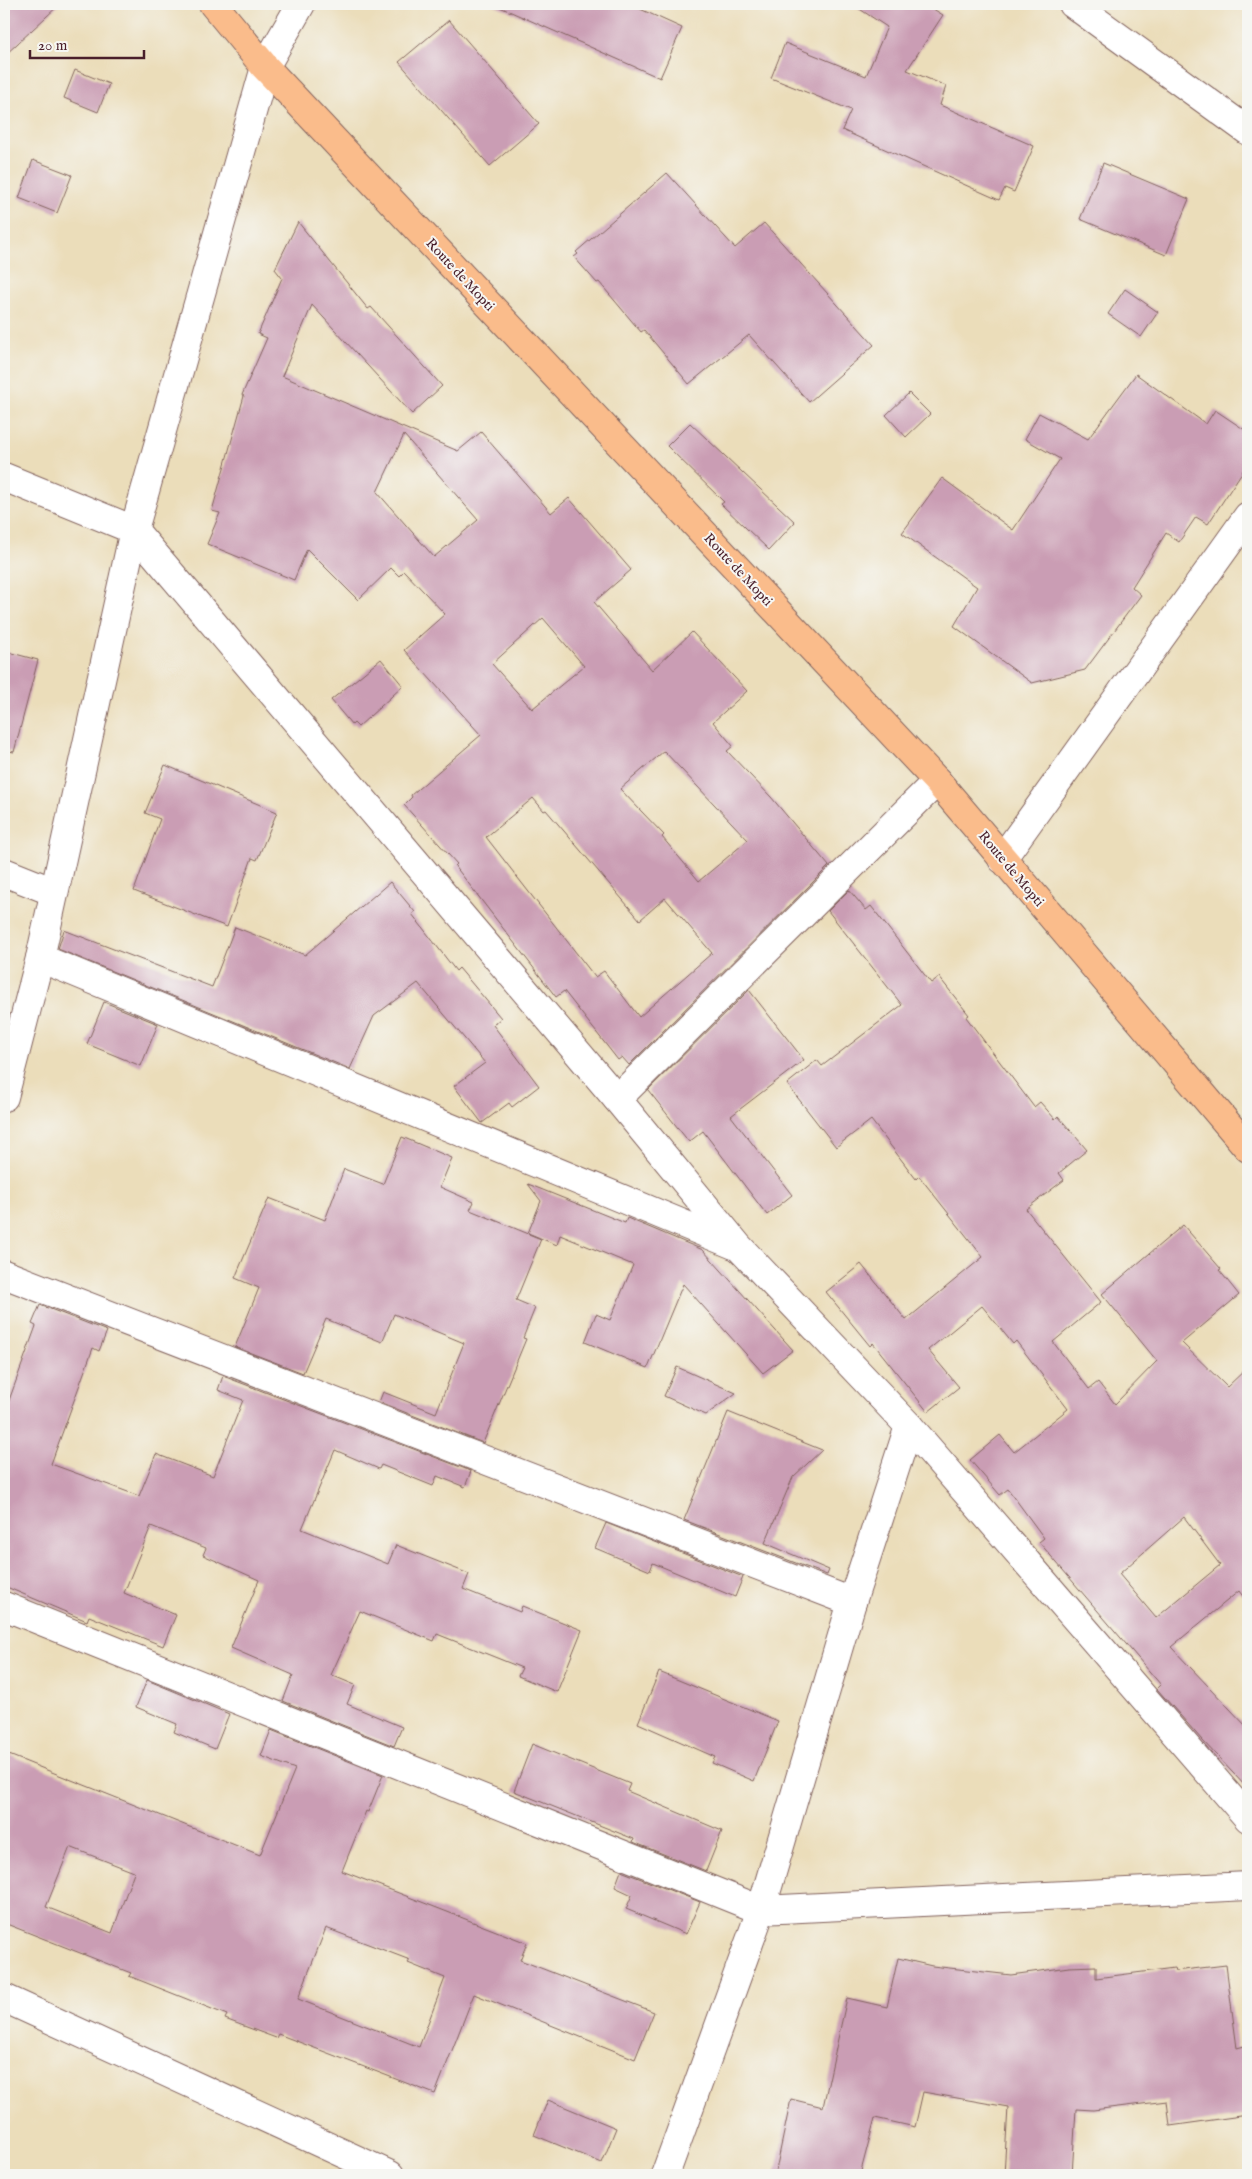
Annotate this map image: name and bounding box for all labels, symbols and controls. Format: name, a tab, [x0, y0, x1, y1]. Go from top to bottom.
scale bar	[30, 28, 144, 60]
text: 20 m	[38, 36, 68, 55]
street label: Route de Mopti	[422, 235, 499, 315]
street label: Route de Mopti	[700, 530, 777, 610]
street label: Route de Mopti	[974, 827, 1048, 911]

